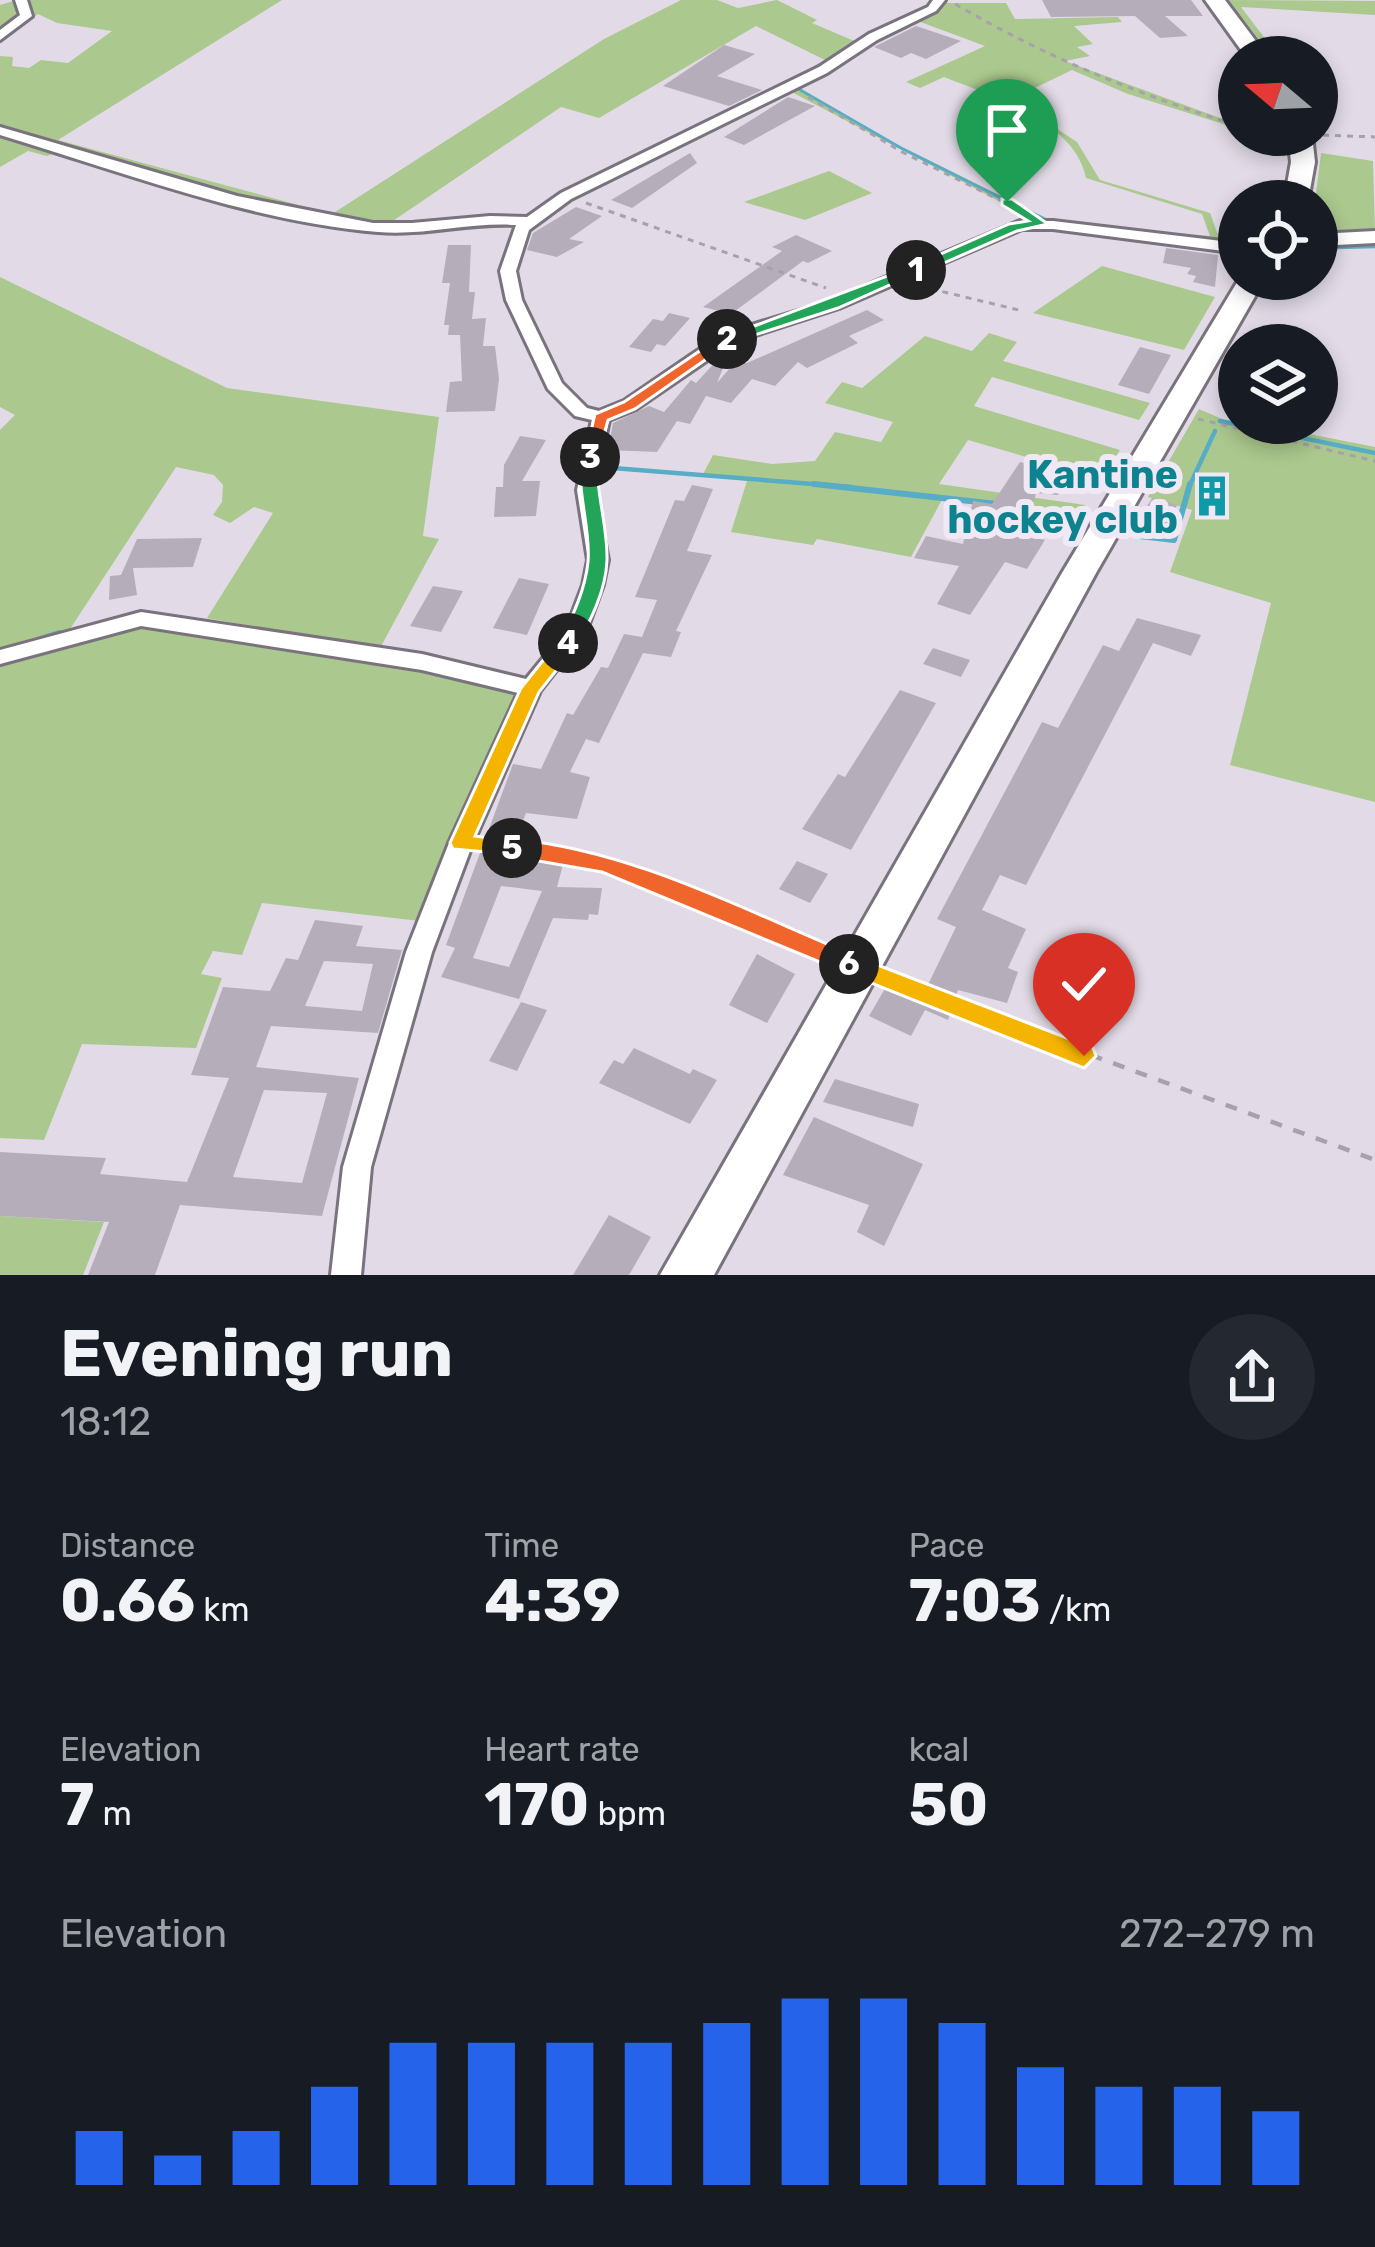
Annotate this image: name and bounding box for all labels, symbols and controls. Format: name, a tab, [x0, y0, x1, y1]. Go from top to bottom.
north arrow	[1218, 36, 1338, 156]
map controls	[1218, 36, 1338, 444]
pin	[956, 79, 1058, 202]
icon: arrive	[974, 97, 1040, 163]
button: locate	[1218, 180, 1338, 300]
pin: 1	[886, 240, 946, 300]
text: 1	[908, 250, 924, 289]
pin: 2	[697, 309, 757, 369]
text: 2	[716, 319, 738, 358]
button: layers	[1218, 324, 1338, 444]
pin: 3	[560, 427, 620, 487]
text: 3	[579, 437, 601, 476]
place label: Kantine hockey club	[947, 452, 1178, 543]
building icon: Kantine hockey club	[1189, 473, 1235, 519]
pin: 4	[538, 613, 598, 673]
text: 4	[557, 623, 579, 662]
pin: 5	[482, 818, 542, 878]
text: 5	[501, 828, 523, 867]
pin	[1033, 933, 1135, 1056]
pin: 6	[819, 934, 879, 994]
text: 6	[838, 944, 860, 983]
icon: check	[1051, 951, 1117, 1017]
text: Evening run	[60, 1314, 453, 1393]
button: share	[1189, 1314, 1315, 1440]
text: 18:12	[60, 1399, 151, 1445]
text: Distance	[60, 1526, 195, 1565]
text: Time	[484, 1526, 559, 1565]
text: Pace	[909, 1526, 984, 1565]
text: 0.66	[60, 1565, 195, 1636]
text: 4:39	[484, 1565, 621, 1636]
text: 7:03	[909, 1565, 1041, 1636]
text: km	[195, 1590, 250, 1629]
text: /km	[1041, 1590, 1111, 1629]
text: Elevation	[60, 1730, 201, 1769]
text: Heart rate	[484, 1730, 640, 1769]
text: kcal	[909, 1730, 969, 1769]
text: 7	[60, 1769, 94, 1840]
text: 170	[484, 1769, 589, 1840]
text: 50	[909, 1769, 988, 1840]
text: m	[94, 1794, 132, 1833]
text: bpm	[589, 1794, 666, 1833]
text: Elevation	[60, 1911, 227, 1957]
text: 272–279 m	[1119, 1911, 1315, 1957]

